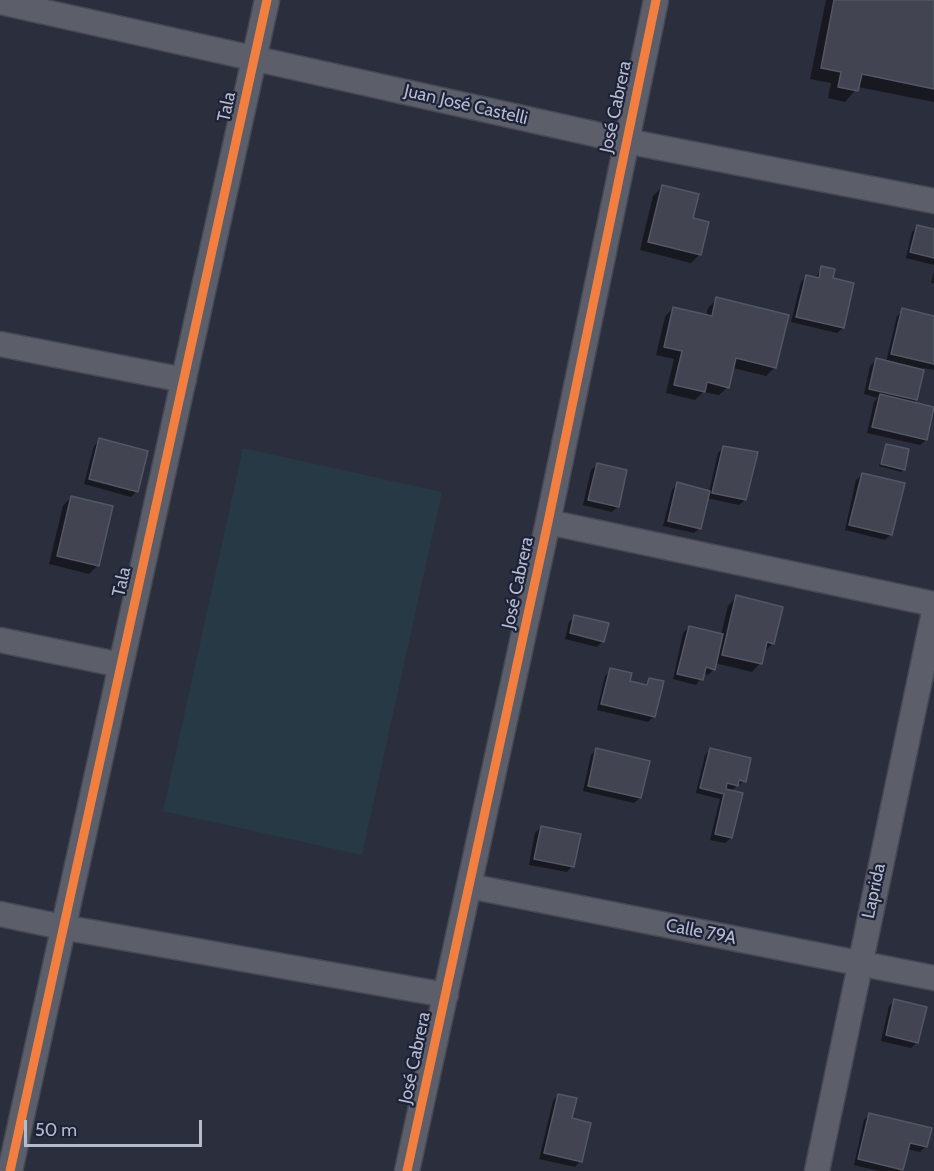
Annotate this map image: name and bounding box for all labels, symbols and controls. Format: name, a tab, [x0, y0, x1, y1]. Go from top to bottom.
street label: José Cabrera	[596, 59, 636, 155]
street label: Juan José Castelli	[402, 80, 530, 130]
street label: Tala	[213, 90, 241, 124]
street label: José Cabrera	[498, 535, 538, 631]
street label: Tala	[108, 565, 136, 599]
street label: Laprida	[858, 861, 890, 921]
street label: Calle 79A	[664, 915, 738, 949]
street label: José Cabrera	[395, 1010, 435, 1106]
scale bar	[27, 1108, 206, 1146]
text: 50 m	[35, 1119, 77, 1141]

